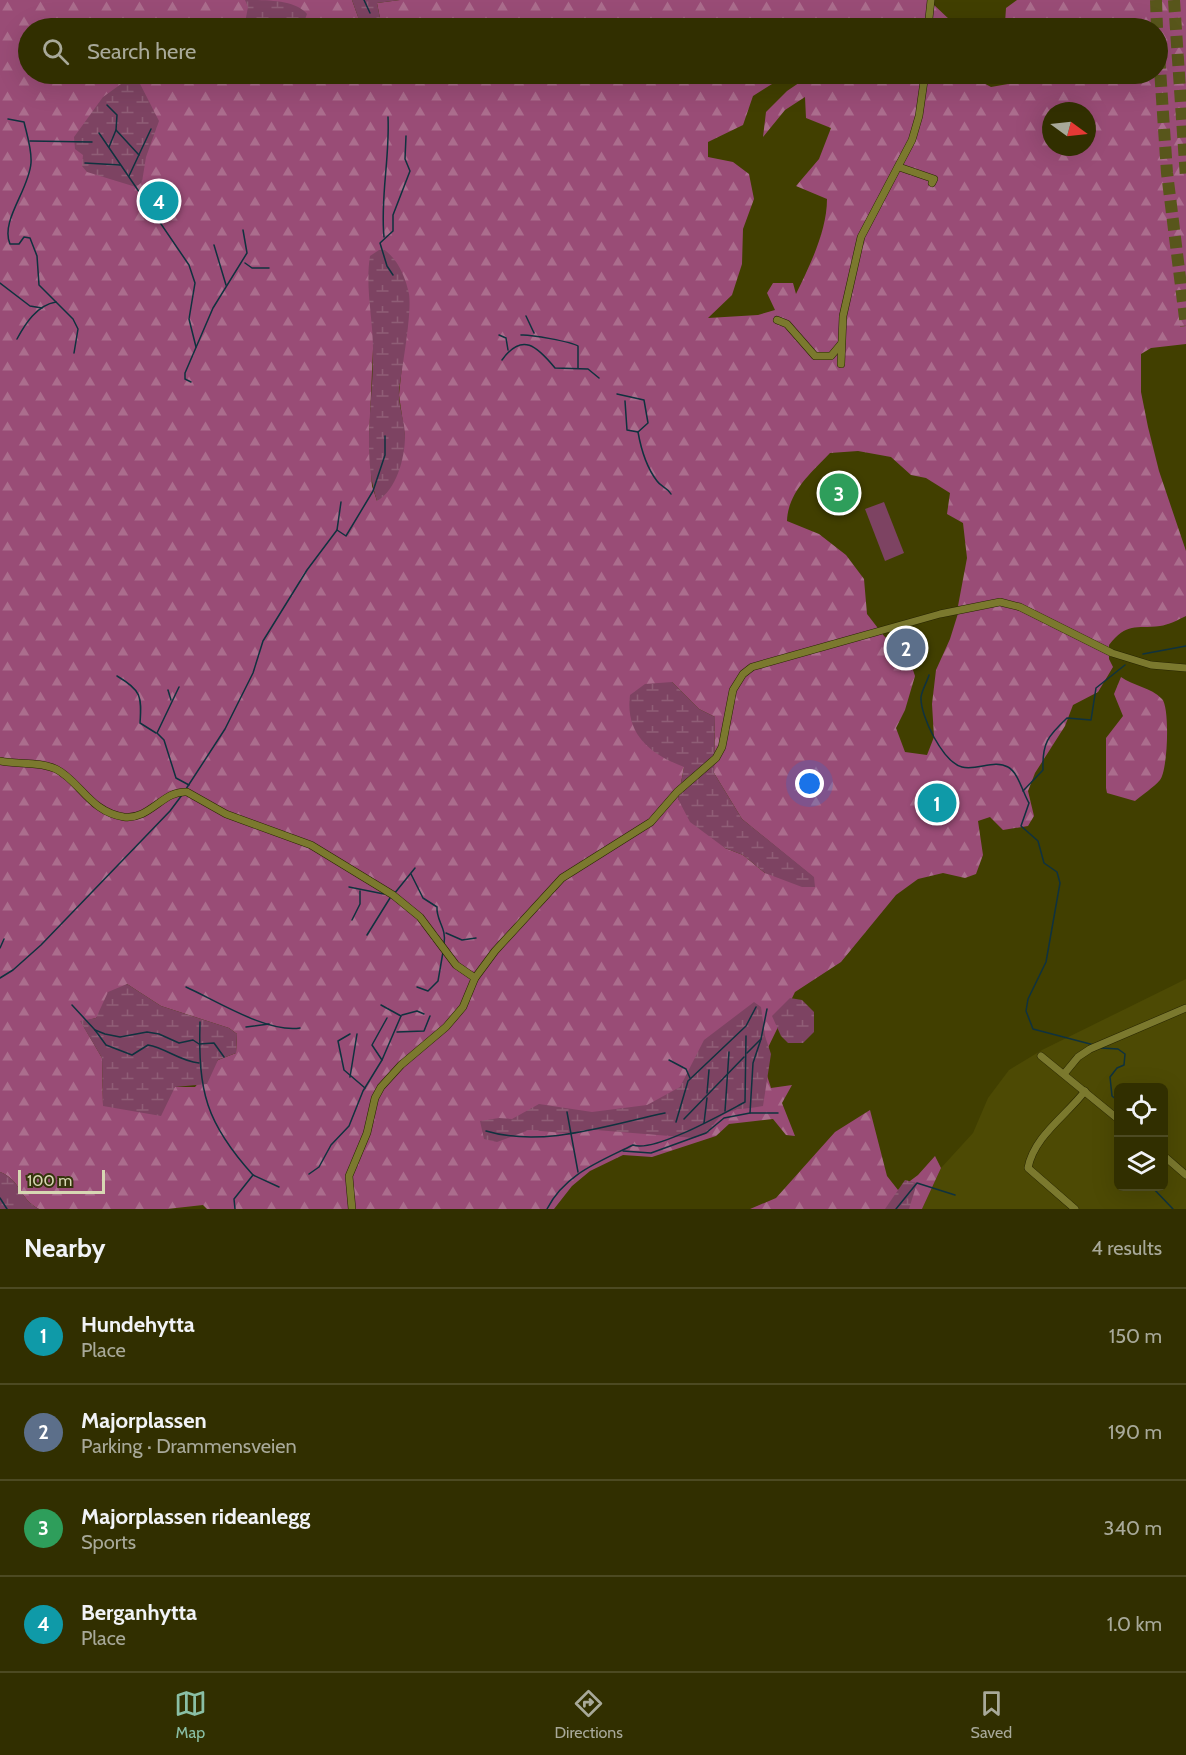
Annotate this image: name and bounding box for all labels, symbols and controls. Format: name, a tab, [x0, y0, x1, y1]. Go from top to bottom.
search box	[18, 18, 1168, 84]
icon: search	[39, 35, 72, 68]
text: Search here	[87, 38, 196, 65]
north arrow	[1042, 102, 1096, 156]
pin: 4	[140, 178, 178, 224]
pin: 3	[820, 470, 858, 516]
pin: 2	[886, 626, 926, 670]
your location	[795, 769, 824, 798]
pin: 1	[918, 780, 956, 826]
map controls	[1114, 1083, 1168, 1191]
button: locate	[1114, 1083, 1168, 1137]
button: layers	[1114, 1137, 1168, 1191]
scale bar	[18, 1167, 105, 1194]
text: 100 m	[27, 1171, 72, 1190]
text: Nearby	[24, 1232, 105, 1264]
text: 4 results	[1091, 1236, 1162, 1260]
text: Hundehytta	[81, 1311, 195, 1338]
text: 1	[40, 1324, 47, 1348]
text: 150 m	[1109, 1324, 1162, 1348]
text: Place	[81, 1338, 126, 1362]
text: Majorplassen	[81, 1407, 207, 1434]
text: 2	[38, 1420, 49, 1444]
text: 190 m	[1108, 1420, 1162, 1444]
text: Parking · Drammensveien	[81, 1434, 297, 1458]
text: Majorplassen rideanlegg	[81, 1503, 310, 1530]
text: 3	[38, 1516, 49, 1540]
text: 340 m	[1104, 1516, 1162, 1540]
text: Sports	[81, 1530, 136, 1554]
text: Berganhytta	[81, 1599, 197, 1626]
text: 4	[37, 1612, 50, 1636]
text: 1.0 km	[1107, 1612, 1162, 1636]
text: Place	[81, 1626, 126, 1650]
tab: Map	[174, 1687, 207, 1742]
tab: Directions	[555, 1687, 623, 1742]
tab: Saved	[971, 1687, 1012, 1742]

